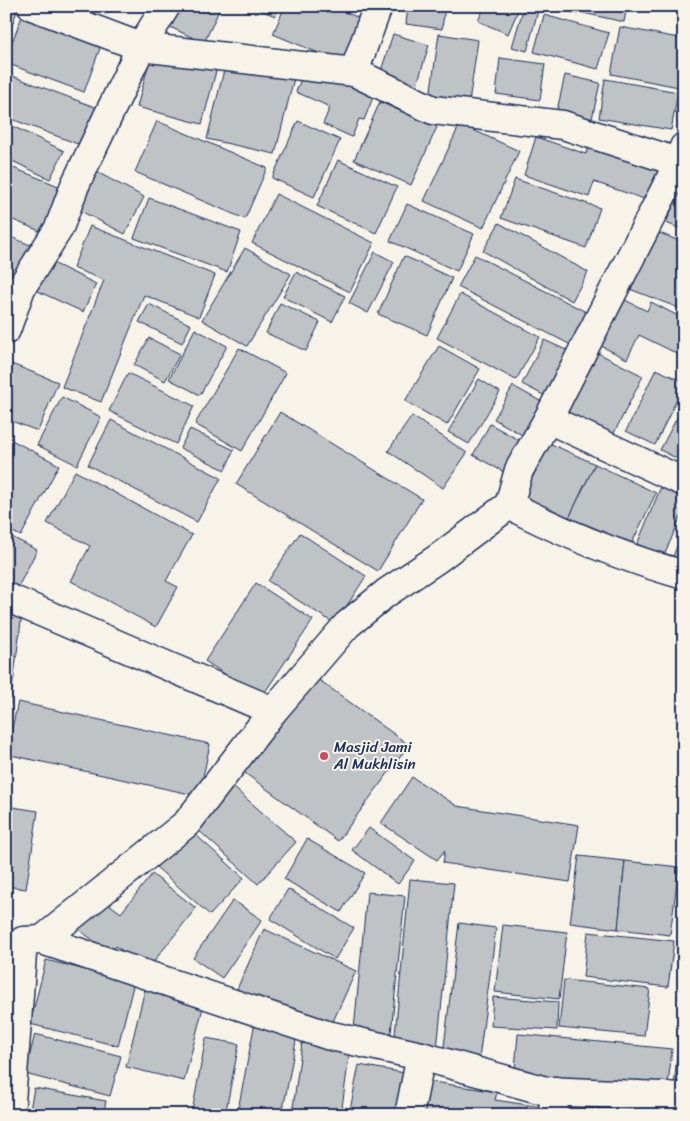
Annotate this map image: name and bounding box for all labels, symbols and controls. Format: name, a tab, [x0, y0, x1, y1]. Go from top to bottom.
place label: Masjid Jami Al Mukhlisin	[333, 734, 416, 777]
marker: Masjid Jami Al Mukhlisin	[318, 750, 330, 762]

